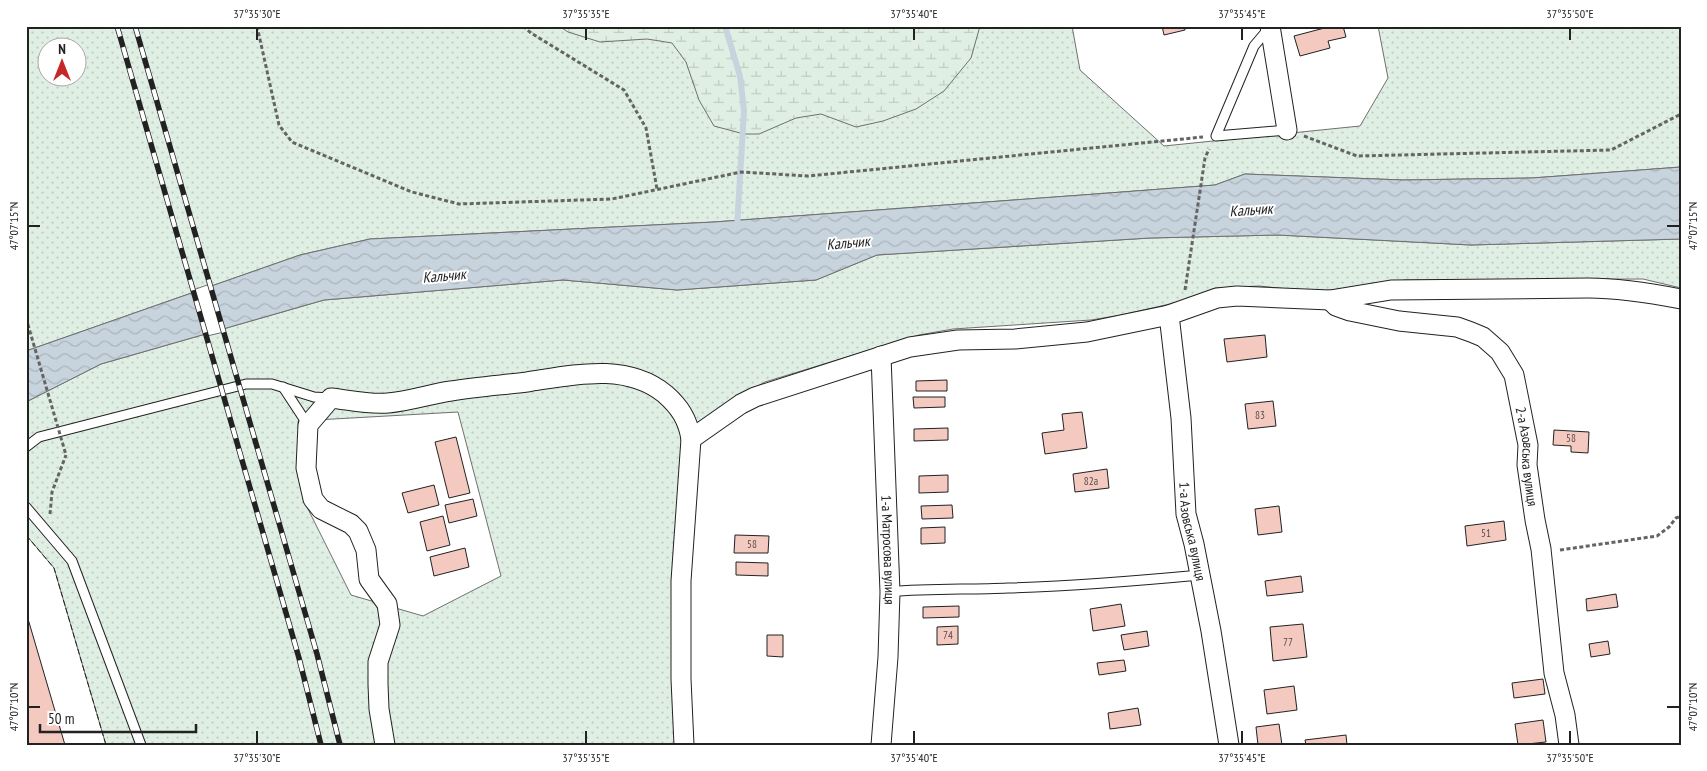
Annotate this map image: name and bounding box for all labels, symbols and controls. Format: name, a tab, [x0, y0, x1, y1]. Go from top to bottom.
text: 37°35'30"E	[233, 6, 281, 21]
text: 37°35'35"E	[562, 6, 610, 21]
text: 37°35'40"E	[890, 6, 938, 21]
text: 37°35'45"E	[1218, 6, 1266, 21]
text: 37°35'50"E	[1546, 6, 1594, 21]
north arrow	[38, 38, 88, 88]
text: N	[58, 40, 66, 58]
water label: Кальчик	[1229, 198, 1275, 220]
text: 47°07'15"N	[6, 202, 21, 250]
text: 47°07'15"N	[1685, 202, 1700, 250]
water label: Кальчик	[826, 231, 872, 254]
water label: Кальчик	[422, 264, 468, 287]
street label: 2-а Азовська вулиця	[1512, 405, 1542, 507]
house number: 83	[1255, 408, 1265, 422]
house number: 58	[1566, 431, 1576, 445]
house number: 82а	[1084, 474, 1098, 488]
street label: 1-а Азовська вулиця	[1175, 482, 1210, 582]
street label: 1-а Матросова вулиця	[877, 495, 899, 605]
house number: 51	[1481, 526, 1491, 540]
house number: 58	[747, 537, 757, 551]
house number: 74	[943, 628, 953, 642]
house number: 77	[1283, 635, 1293, 649]
text: 47°07'10"N	[6, 683, 21, 731]
text: 47°07'10"N	[1685, 683, 1700, 731]
scale bar	[40, 701, 196, 733]
text: 50 m	[48, 709, 74, 728]
text: 37°35'30"E	[233, 750, 281, 765]
text: 37°35'35"E	[562, 750, 610, 765]
text: 37°35'40"E	[890, 750, 938, 765]
text: 37°35'45"E	[1218, 750, 1266, 765]
text: 37°35'50"E	[1546, 750, 1594, 765]

